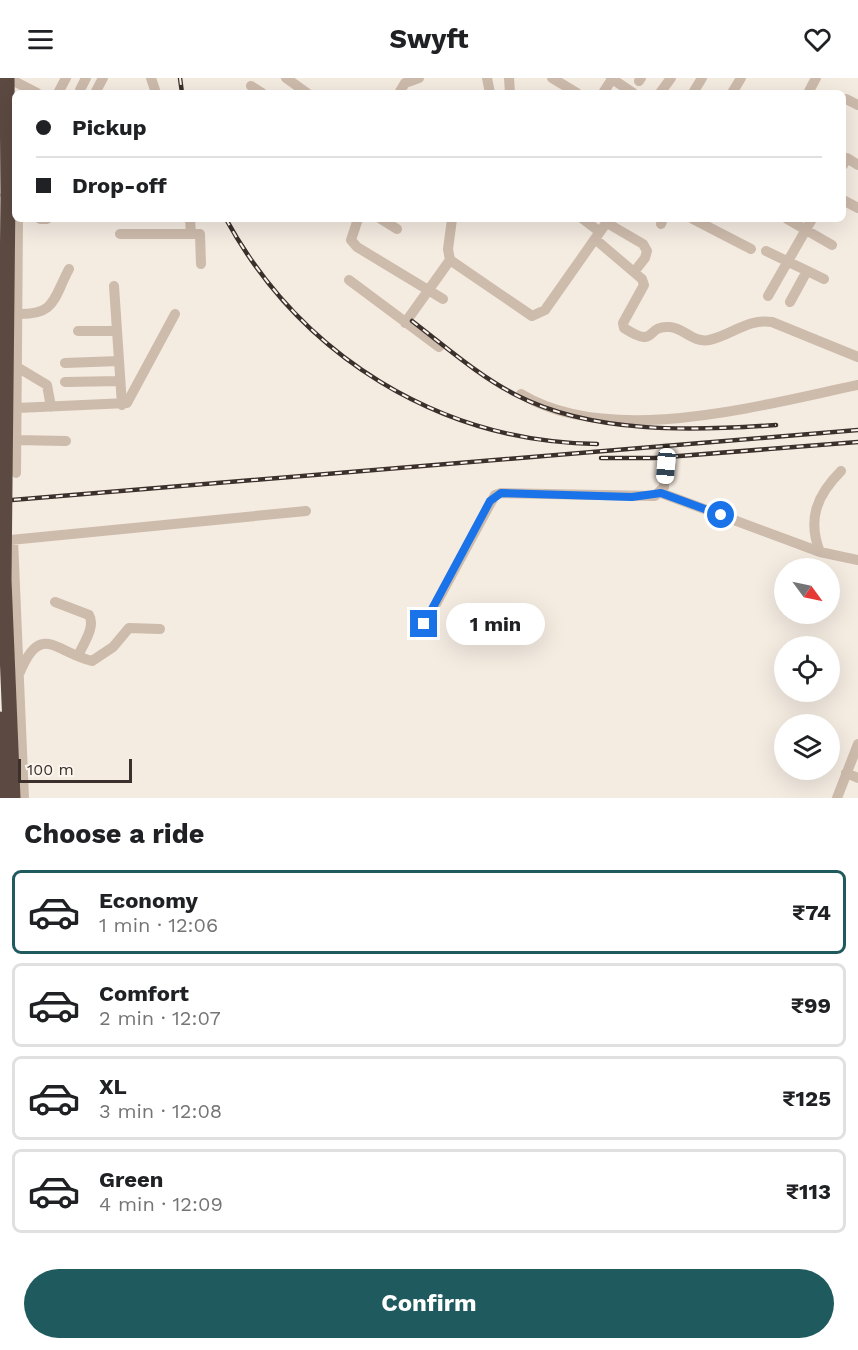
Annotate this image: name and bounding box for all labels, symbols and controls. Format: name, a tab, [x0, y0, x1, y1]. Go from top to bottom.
icon: menu	[24, 23, 57, 56]
text: Swyft	[390, 23, 468, 55]
icon: heart	[801, 23, 834, 56]
text: Pickup	[72, 115, 147, 140]
text: Drop-off	[72, 173, 167, 198]
car	[655, 447, 677, 485]
route start	[707, 501, 734, 528]
north arrow	[774, 558, 840, 624]
map controls	[774, 558, 840, 780]
callout: 1 min	[445, 603, 544, 645]
route end	[410, 610, 437, 637]
text: 1 min	[470, 612, 521, 636]
button: locate	[774, 636, 840, 702]
button: layers	[774, 714, 840, 780]
scale bar	[18, 756, 132, 784]
text: 100 m	[27, 760, 74, 779]
text: Choose a ride	[24, 818, 204, 850]
icon: car	[27, 885, 81, 939]
text: Economy	[99, 888, 198, 913]
text: ₹74	[792, 900, 831, 925]
text: 1 min · 12:06	[99, 913, 218, 937]
icon: car	[27, 978, 81, 1032]
text: Comfort	[99, 981, 189, 1006]
text: ₹99	[791, 993, 831, 1018]
text: 2 min · 12:07	[99, 1006, 221, 1030]
icon: car	[27, 1071, 81, 1125]
text: XL	[99, 1074, 127, 1099]
text: ₹125	[782, 1086, 831, 1111]
text: 3 min · 12:08	[99, 1099, 222, 1123]
icon: car	[27, 1164, 81, 1218]
text: Green	[99, 1167, 163, 1192]
text: ₹113	[786, 1179, 831, 1204]
text: 4 min · 12:09	[99, 1192, 223, 1216]
button: Confirm	[24, 1269, 834, 1338]

